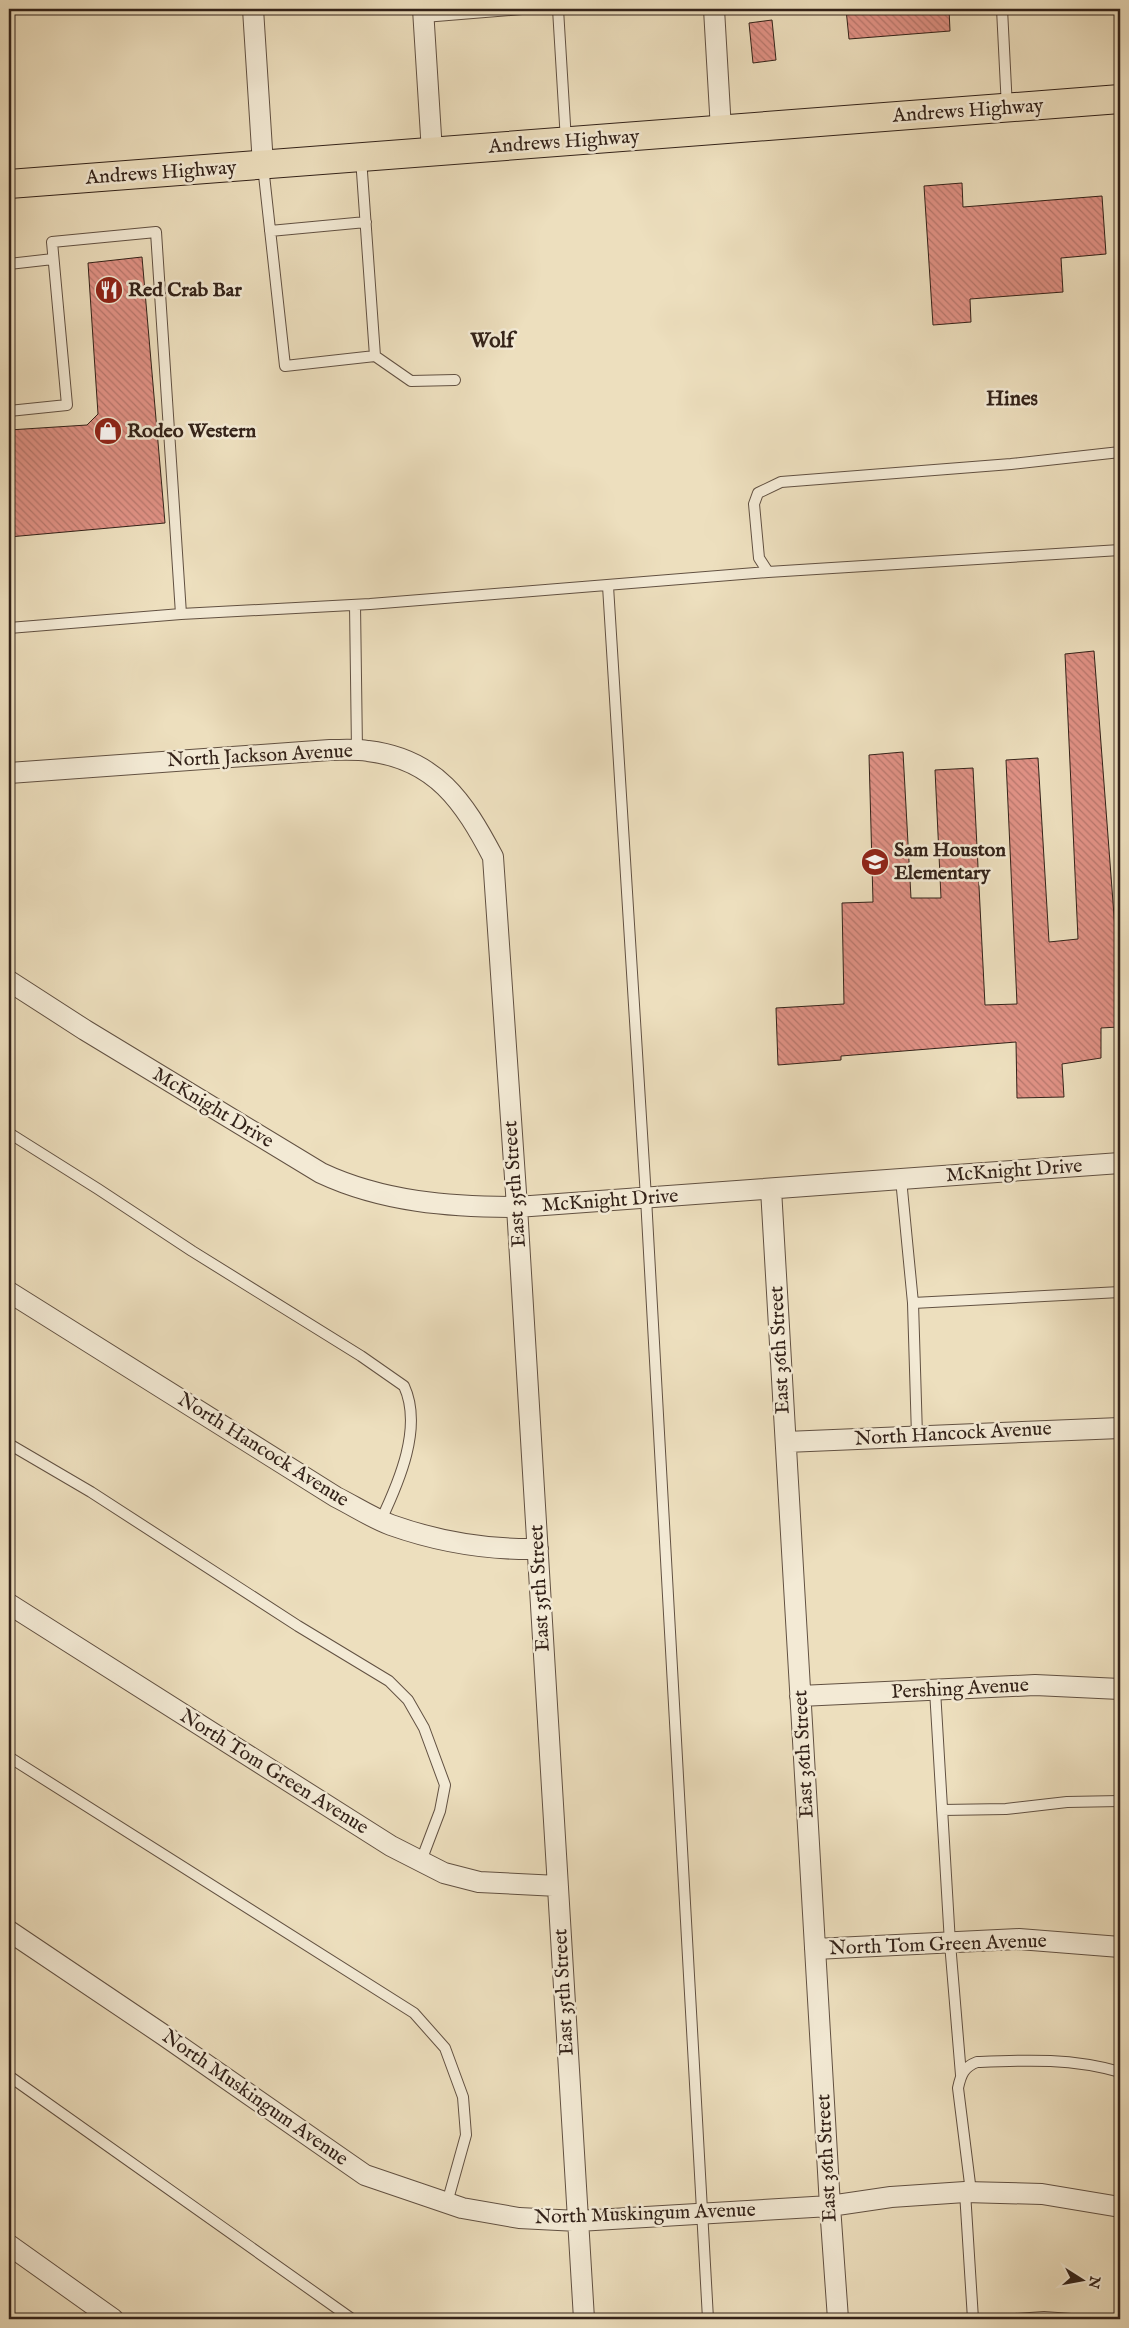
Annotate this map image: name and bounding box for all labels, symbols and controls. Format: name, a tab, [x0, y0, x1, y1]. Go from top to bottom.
street label: Andrews Highway	[891, 93, 1044, 129]
street label: Andrews Highway	[487, 124, 640, 160]
street label: Andrews Highway	[84, 155, 237, 191]
restaurant icon: Red Crab Bar	[94, 275, 124, 305]
place label: Red Crab Bar	[128, 278, 242, 303]
district label: Wolf	[469, 328, 517, 355]
district label: Hines	[986, 386, 1038, 413]
shop icon: Rodeo Western	[93, 416, 123, 446]
place label: Rodeo Western	[127, 419, 257, 444]
street label: North Jackson Avenue	[166, 739, 354, 773]
place label: Sam Houston Elementary	[894, 838, 1006, 886]
school or university icon: Sam Houston Elementary	[860, 847, 890, 877]
street label: McKnight Drive	[148, 1062, 278, 1154]
street label: East 35th Street	[498, 1120, 532, 1248]
street label: McKnight Drive	[945, 1154, 1083, 1188]
street label: McKnight Drive	[541, 1184, 679, 1218]
street label: East 36th Street	[764, 1285, 796, 1415]
street label: North Hancock Avenue	[173, 1387, 353, 1513]
street label: North Hancock Avenue	[854, 1416, 1052, 1452]
street label: East 35th Street	[524, 1524, 556, 1652]
street label: Pershing Avenue	[891, 1673, 1029, 1705]
street label: East 36th Street	[788, 1689, 820, 1819]
street label: North Tom Green Avenue	[175, 1704, 373, 1840]
street label: East 35th Street	[548, 1928, 580, 2056]
street label: North Tom Green Avenue	[829, 1929, 1047, 1961]
street label: North Muskingum Avenue	[157, 2024, 353, 2172]
street label: East 36th Street	[811, 2093, 843, 2223]
street label: North Muskingum Avenue	[534, 2198, 756, 2230]
north arrow	[1056, 2256, 1106, 2306]
text: N	[1084, 2274, 1104, 2290]

